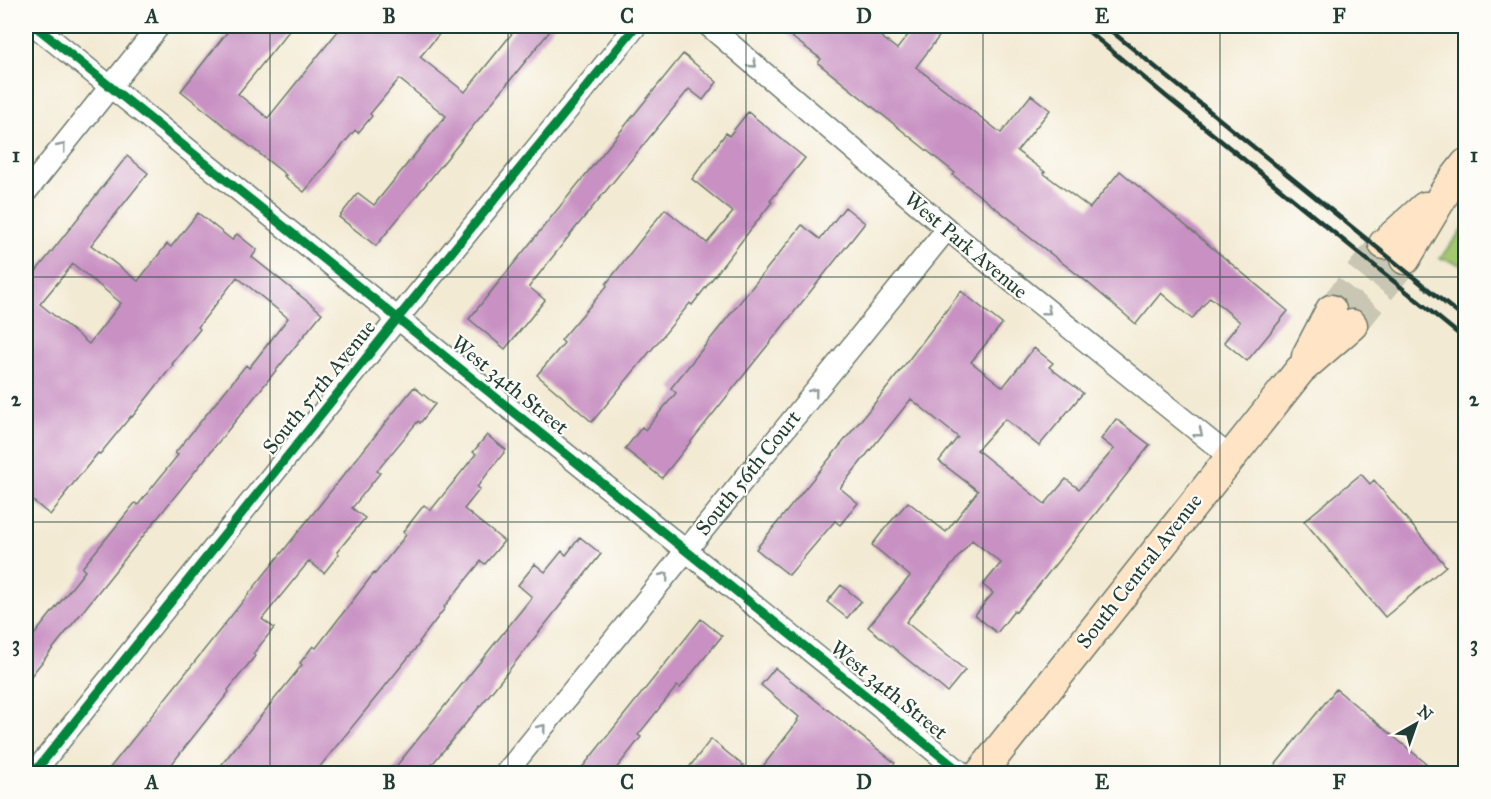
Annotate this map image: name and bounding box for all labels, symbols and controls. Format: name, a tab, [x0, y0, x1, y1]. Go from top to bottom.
text: A	[143, 4, 159, 28]
text: B	[382, 4, 396, 28]
text: C	[620, 4, 634, 28]
text: D	[856, 4, 872, 28]
text: E	[1095, 4, 1110, 28]
text: F	[1332, 4, 1346, 28]
one-way arrow	[746, 57, 757, 68]
one-way arrow	[55, 142, 66, 153]
text: 1	[12, 143, 20, 167]
text: 1	[1470, 143, 1478, 167]
street label: West Park Avenue	[899, 186, 1033, 304]
one-way arrow	[1040, 304, 1051, 315]
street label: South 57th Avenue	[257, 314, 381, 459]
street label: West 34th Street	[446, 330, 574, 441]
text: 2	[11, 387, 22, 411]
text: 2	[1469, 387, 1480, 411]
one-way arrow	[807, 388, 818, 399]
street label: South 56th Court	[690, 405, 807, 541]
one-way arrow	[1192, 425, 1203, 436]
street label: South Central Avenue	[1070, 488, 1208, 654]
one-way arrow	[657, 572, 668, 583]
text: 3	[12, 632, 20, 657]
text: 3	[1470, 632, 1478, 657]
street label: West 34th Street	[825, 635, 953, 746]
north arrow	[1386, 694, 1446, 754]
text: N	[1414, 701, 1437, 725]
one-way arrow	[535, 724, 546, 735]
text: A	[143, 770, 159, 794]
text: B	[382, 770, 396, 794]
text: C	[620, 770, 634, 794]
text: D	[856, 770, 872, 794]
text: E	[1095, 770, 1110, 794]
text: F	[1332, 770, 1346, 794]

